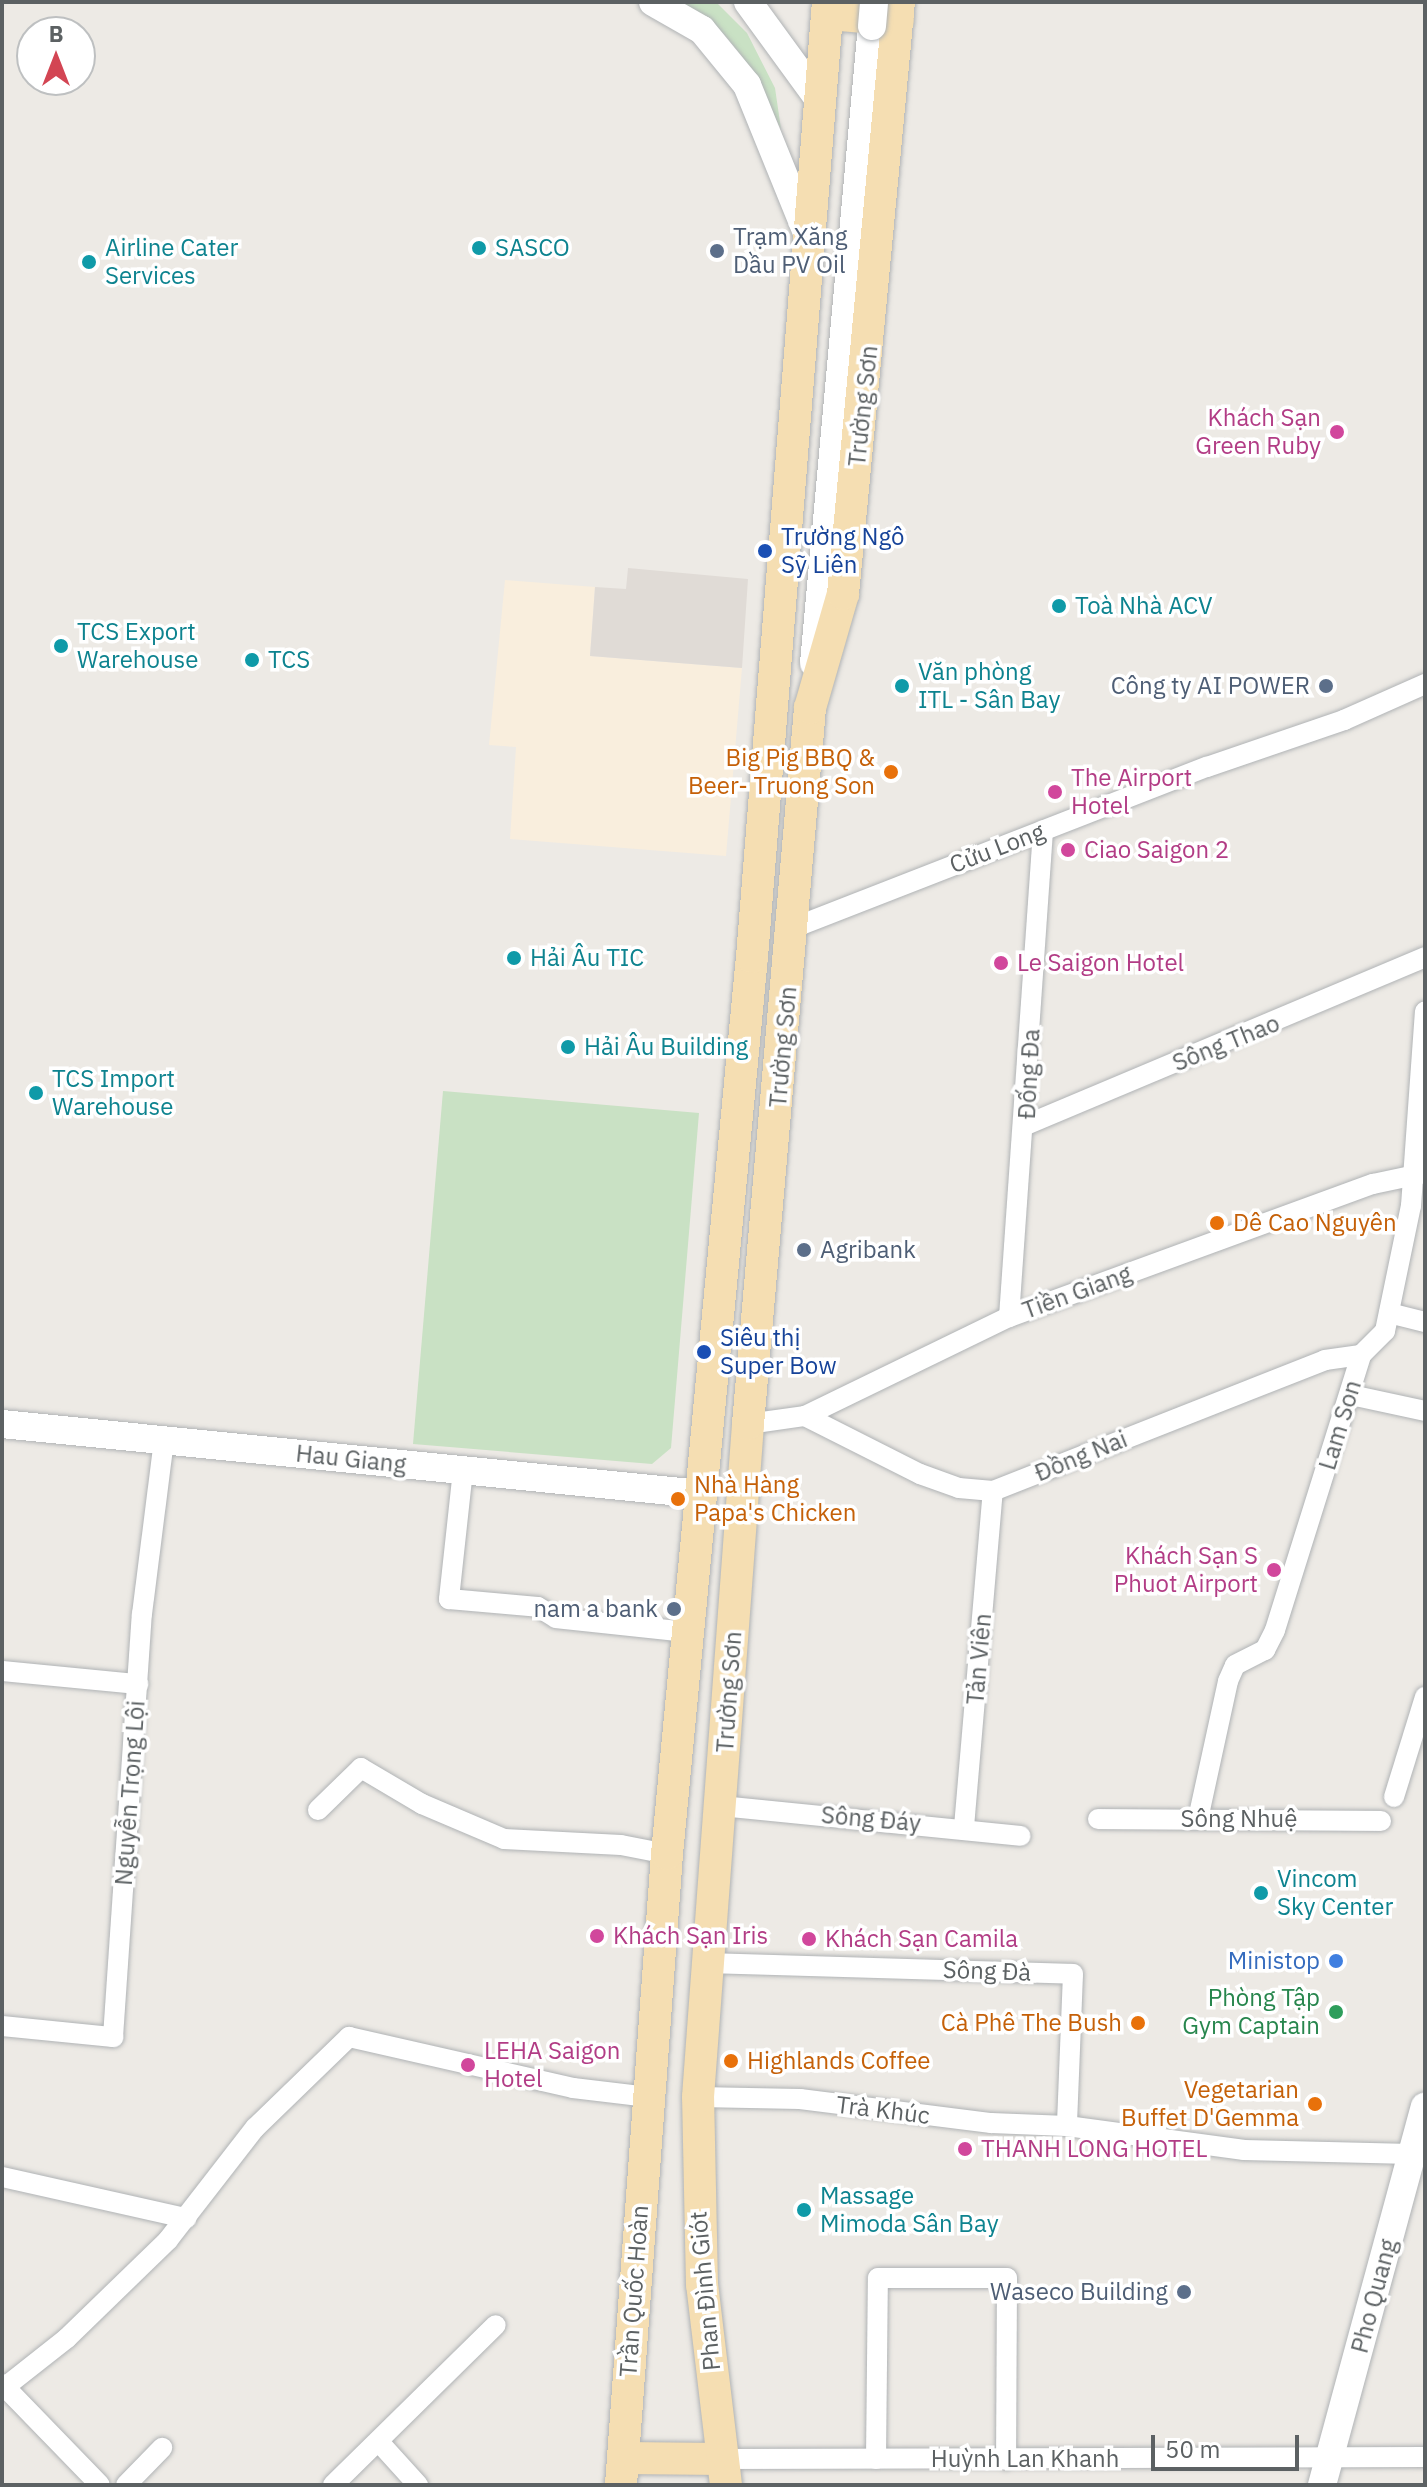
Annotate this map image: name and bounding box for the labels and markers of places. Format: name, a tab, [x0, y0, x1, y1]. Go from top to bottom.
place label: Trạm Xăng Dầu PV Oil	[733, 223, 847, 279]
place label: Airline Cater Services	[105, 234, 238, 290]
place label: SASCO	[495, 234, 570, 262]
marker: SASCO	[470, 239, 488, 257]
marker: Trạm Xăng Dầu PV Oil	[708, 242, 726, 260]
marker: Airline Cater Services	[80, 253, 98, 271]
place label: Khách Sạn Green Ruby	[1195, 404, 1321, 460]
marker: Khách Sạn Green Ruby	[1328, 423, 1346, 441]
place label: Trường Ngô Sỹ Liên	[781, 523, 904, 579]
marker: Trường Ngô Sỹ Liên	[756, 542, 774, 560]
place label: Toà Nhà ACV	[1075, 592, 1213, 620]
marker: Toà Nhà ACV	[1050, 597, 1068, 615]
place label: TCS Export Warehouse	[77, 618, 198, 674]
marker: TCS Export Warehouse	[52, 637, 70, 655]
place label: TCS	[268, 646, 310, 674]
marker: TCS	[243, 651, 261, 669]
place label: Văn phòng ITL - Sân Bay	[918, 658, 1060, 714]
place label: Công ty AI POWER	[1111, 672, 1310, 700]
marker: Văn phòng ITL - Sân Bay	[893, 677, 911, 695]
marker: Công ty AI POWER	[1317, 677, 1335, 695]
place label: Big Pig BBQ & Beer- Truong Son	[688, 744, 875, 800]
marker: Big Pig BBQ & Beer- Truong Son	[882, 763, 900, 781]
place label: The Airport Hotel	[1071, 764, 1192, 820]
marker: The Airport Hotel	[1046, 783, 1064, 801]
place label: Ciao Saigon 2	[1084, 836, 1229, 864]
marker: Ciao Saigon 2	[1059, 841, 1077, 859]
place label: Hải Âu TIC	[530, 944, 644, 972]
marker: Hải Âu TIC	[505, 949, 523, 967]
place label: Le Saigon Hotel	[1017, 949, 1184, 977]
marker: Le Saigon Hotel	[992, 954, 1010, 972]
place label: Hải Âu Building	[584, 1033, 748, 1061]
marker: Hải Âu Building	[559, 1038, 577, 1056]
place label: TCS Import Warehouse	[52, 1065, 175, 1121]
marker: TCS Import Warehouse	[27, 1084, 45, 1102]
place label: Dê Cao Nguyên	[1233, 1209, 1397, 1237]
marker: Dê Cao Nguyên	[1208, 1214, 1226, 1232]
place label: Agribank	[820, 1236, 916, 1264]
marker: Agribank	[795, 1241, 813, 1259]
place label: Siêu thị Super Bow	[720, 1324, 837, 1380]
marker: Siêu thị Super Bow	[695, 1343, 713, 1361]
place label: Nhà Hàng Papa's Chicken	[694, 1471, 856, 1527]
marker: Nhà Hàng Papa's Chicken	[669, 1490, 687, 1508]
place label: Khách Sạn S Phuot Airport	[1114, 1542, 1258, 1598]
marker: Khách Sạn S Phuot Airport	[1265, 1561, 1283, 1579]
place label: nam a bank	[533, 1595, 658, 1623]
marker: nam a bank	[665, 1600, 683, 1618]
place label: Vincom Sky Center	[1277, 1865, 1393, 1921]
marker: Vincom Sky Center	[1252, 1884, 1270, 1902]
place label: Khách Sạn Iris	[613, 1922, 768, 1950]
place label: Khách Sạn Camila	[825, 1925, 1018, 1953]
marker: Khách Sạn Iris	[588, 1927, 606, 1945]
marker: Khách Sạn Camila	[800, 1930, 818, 1948]
place label: Ministop	[1228, 1947, 1320, 1975]
marker: Ministop	[1327, 1952, 1345, 1970]
place label: Phòng Tập Gym Captain	[1182, 1984, 1320, 2040]
marker: Phòng Tập Gym Captain	[1327, 2003, 1345, 2021]
place label: Cà Phê The Bush	[941, 2009, 1122, 2037]
marker: Cà Phê The Bush	[1129, 2014, 1147, 2032]
place label: LEHA Saigon Hotel	[484, 2037, 620, 2093]
place label: Highlands Coffee	[747, 2047, 931, 2075]
marker: Highlands Coffee	[722, 2052, 740, 2070]
marker: LEHA Saigon Hotel	[459, 2056, 477, 2074]
place label: Vegetarian Buffet D'Gemma	[1121, 2076, 1299, 2132]
marker: Vegetarian Buffet D'Gemma	[1306, 2095, 1324, 2113]
place label: THANH LONG HOTEL	[981, 2135, 1208, 2163]
marker: THANH LONG HOTEL	[956, 2140, 974, 2158]
place label: Massage Mimoda Sân Bay	[820, 2182, 999, 2238]
marker: Massage Mimoda Sân Bay	[795, 2201, 813, 2219]
place label: Waseco Building	[990, 2278, 1168, 2306]
marker: Waseco Building	[1175, 2283, 1193, 2301]

